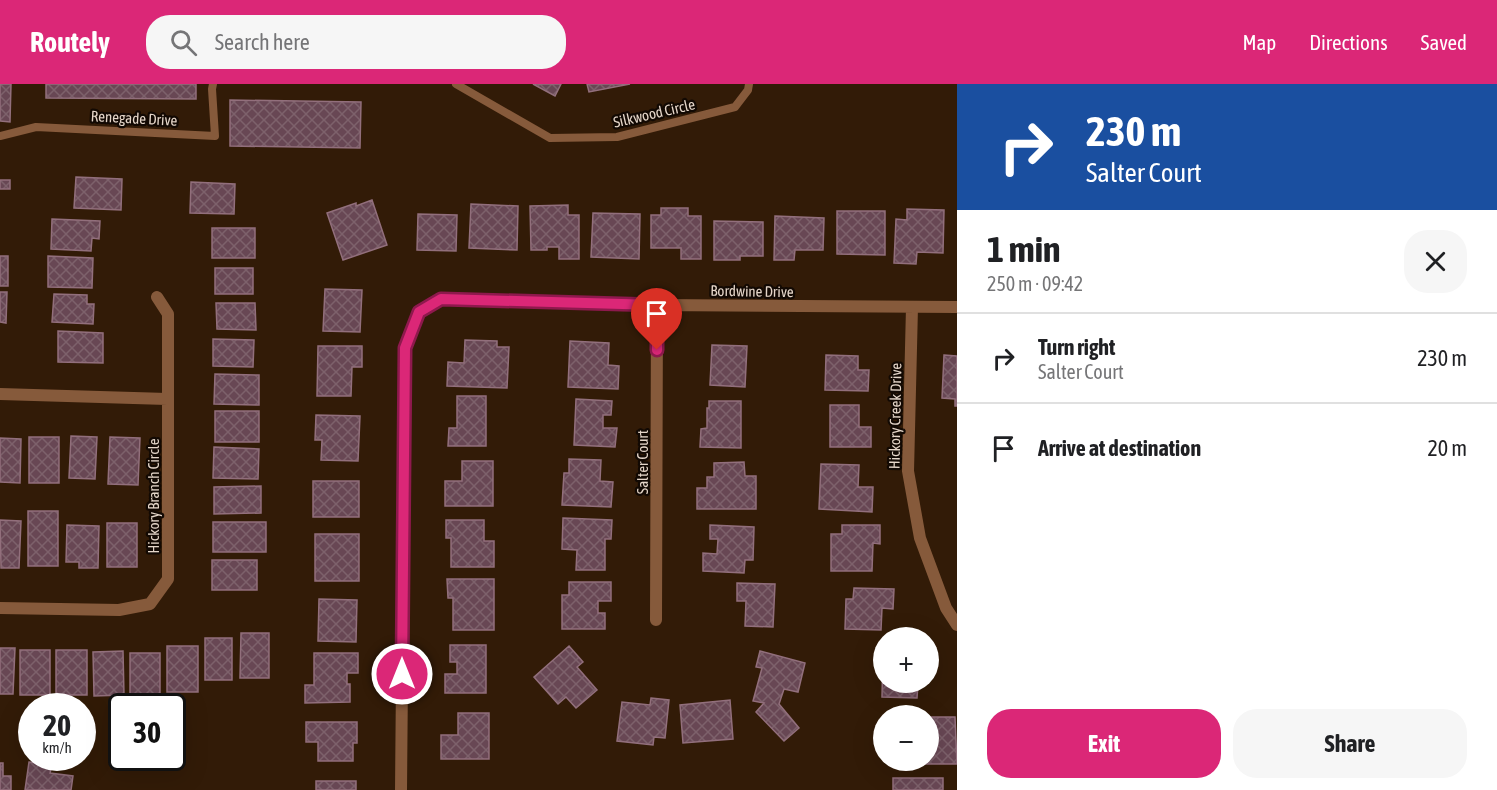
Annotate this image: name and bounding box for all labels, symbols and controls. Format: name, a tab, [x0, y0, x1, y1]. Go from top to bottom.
search box	[146, 15, 566, 69]
text: Routely	[30, 26, 110, 58]
icon: search	[167, 26, 200, 59]
text: Search here	[215, 29, 310, 55]
text: Map	[1242, 30, 1276, 54]
text: Directions	[1309, 30, 1388, 54]
text: Saved	[1421, 30, 1467, 54]
street label: Silkwood Circle	[612, 95, 697, 131]
street label: Renegade Drive	[90, 107, 178, 129]
text: 230 m	[1086, 107, 1181, 155]
icon: right	[987, 108, 1065, 186]
text: Salter Court	[1086, 157, 1202, 188]
text: 1 min	[987, 228, 1061, 270]
button: close	[1404, 230, 1467, 293]
text: 250 m · 09:42	[987, 272, 1083, 295]
street label: Bordwine Drive	[710, 282, 794, 300]
pin	[631, 288, 682, 350]
icon: arrive	[640, 297, 673, 330]
text: Turn right	[1038, 334, 1115, 360]
icon: right	[987, 342, 1020, 375]
text: 230 m	[1417, 345, 1467, 371]
text: Salter Court	[1038, 360, 1124, 383]
street label: Hickory Creek Drive	[886, 363, 904, 469]
street label: Salter Court	[634, 430, 651, 494]
icon: arrive	[987, 432, 1020, 465]
text: Arrive at destination	[1038, 435, 1201, 461]
text: 20 m	[1427, 435, 1467, 461]
street label: Hickory Branch Circle	[145, 438, 162, 553]
map controls	[873, 627, 939, 771]
button: +	[873, 627, 939, 693]
position arrow	[370, 642, 434, 706]
speed limit sign: 30	[108, 693, 186, 771]
button: −	[873, 705, 939, 771]
text: 20	[43, 708, 71, 742]
button: Exit	[987, 709, 1221, 778]
button: Share	[1233, 709, 1467, 778]
text: km/h	[42, 739, 72, 756]

